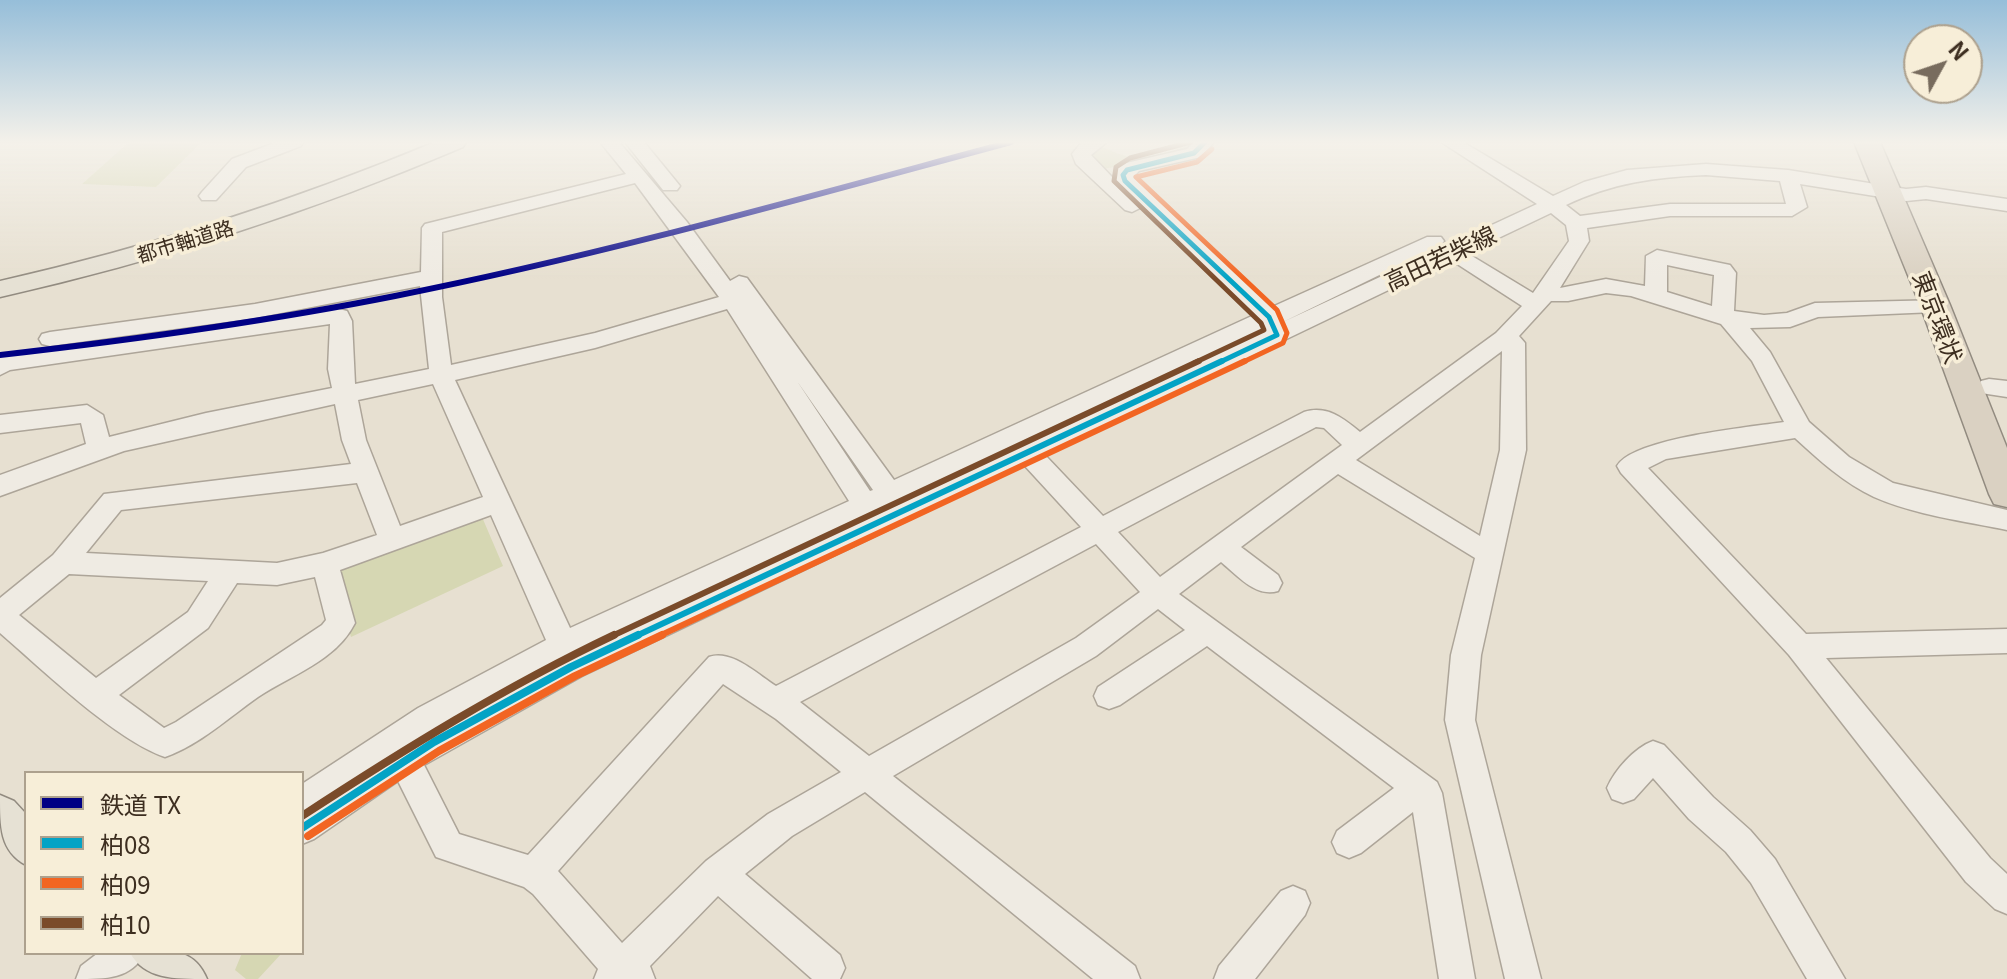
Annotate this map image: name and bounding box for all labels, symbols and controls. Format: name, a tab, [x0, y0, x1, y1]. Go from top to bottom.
north arrow	[1903, 24, 1983, 104]
text: N	[1942, 33, 1977, 66]
street label: 都市軸道路	[134, 215, 236, 267]
street label: 高田若柴線	[1380, 220, 1500, 296]
street label: 東京環状	[1907, 267, 1969, 367]
legend	[24, 771, 304, 955]
text: 鉄道 TX	[100, 786, 181, 821]
text: 柏08	[100, 826, 151, 861]
text: 柏09	[100, 866, 151, 901]
text: 柏10	[100, 906, 151, 941]

